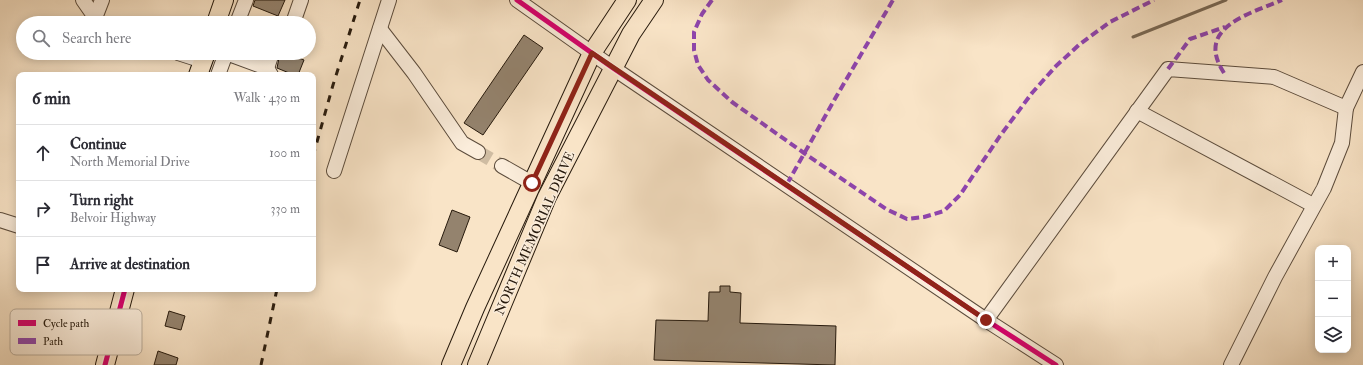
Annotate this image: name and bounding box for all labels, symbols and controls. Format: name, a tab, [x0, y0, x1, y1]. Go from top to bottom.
search box	[16, 16, 316, 60]
icon: search	[30, 27, 52, 49]
text: Search here	[62, 29, 131, 48]
text: 6 min	[32, 88, 71, 109]
text: Walk · 430 m	[234, 90, 300, 106]
text: Continue	[70, 135, 126, 154]
icon: ahead	[32, 142, 54, 164]
text: 100 m	[269, 145, 300, 161]
street label: NORTH MEMORIAL DRIVE	[492, 149, 578, 318]
text: North Memorial Drive	[70, 154, 190, 170]
route start	[523, 174, 541, 192]
text: Turn right	[70, 191, 133, 210]
icon: right	[32, 198, 54, 220]
text: 330 m	[271, 201, 300, 217]
text: Belvoir Highway	[70, 210, 156, 226]
map controls	[1315, 245, 1351, 353]
button: +	[1315, 245, 1351, 281]
icon: arrive	[32, 254, 54, 276]
text: Arrive at destination	[70, 255, 190, 274]
button: −	[1315, 281, 1351, 317]
legend	[10, 309, 142, 355]
route end	[977, 311, 995, 329]
text: Cycle path	[43, 317, 89, 331]
button: layers	[1315, 317, 1351, 353]
text: Path	[43, 335, 63, 348]

